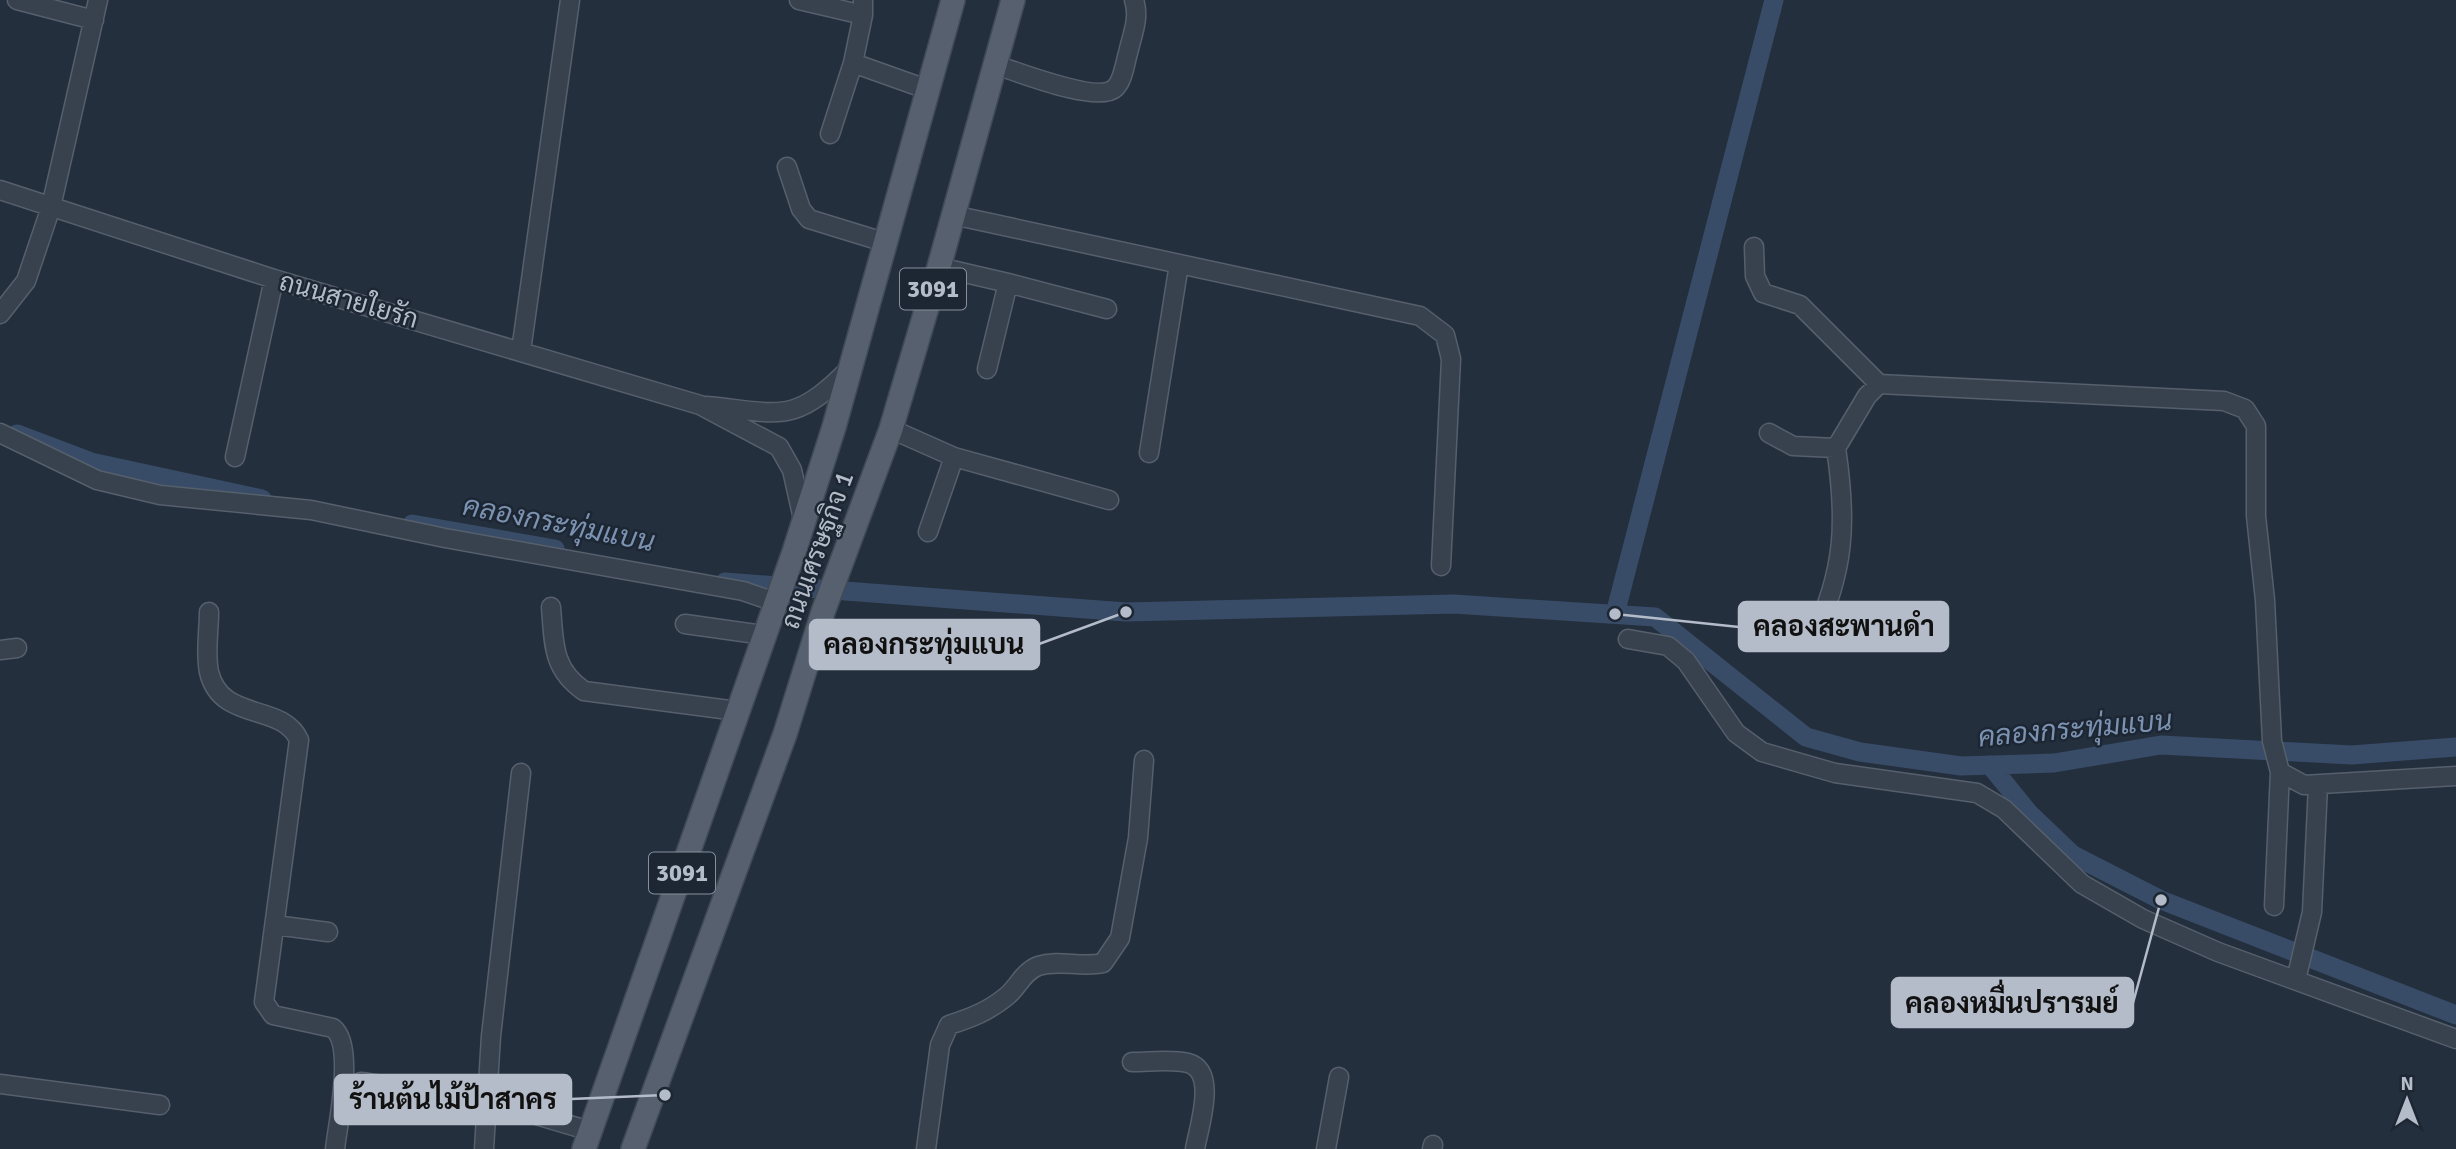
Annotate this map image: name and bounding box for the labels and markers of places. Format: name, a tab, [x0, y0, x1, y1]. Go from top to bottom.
callout: คลองสะพานดำ	[1739, 602, 1948, 651]
callout: คลองกระทุ่มแบน	[810, 620, 1039, 669]
callout: คลองหมื่นปรารมย์	[1892, 978, 2133, 1027]
callout: ร้านต้นไม้ป้าสาคร	[335, 1075, 571, 1124]

